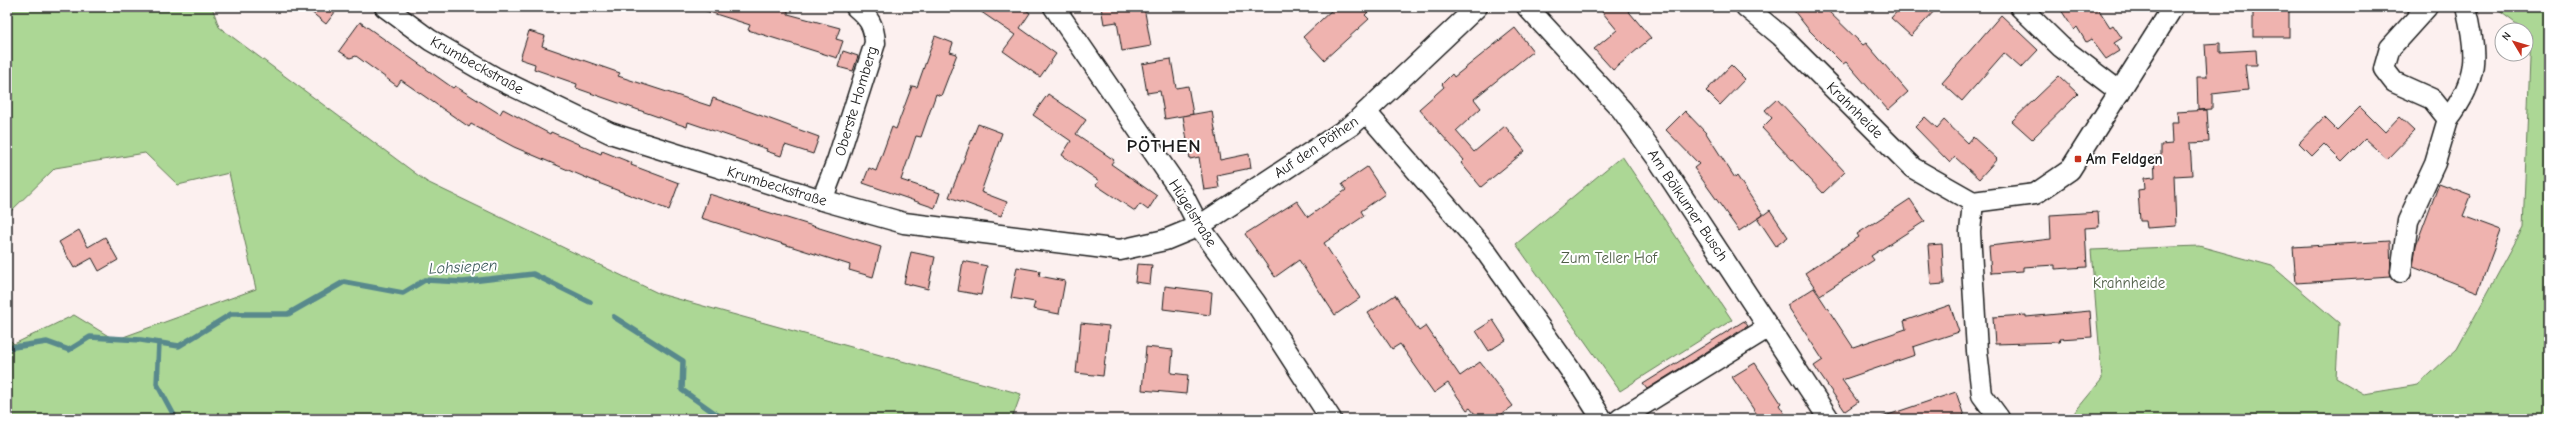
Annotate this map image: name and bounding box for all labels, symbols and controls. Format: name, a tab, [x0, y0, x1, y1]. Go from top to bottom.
north arrow	[2494, 22, 2534, 62]
text: N	[2499, 29, 2514, 43]
street label: Krumbeckstraße	[427, 32, 527, 98]
street label: Oberste Homberg	[831, 44, 881, 158]
street label: Krahnheide	[1823, 78, 1887, 142]
street label: Auf den Pöthen	[1270, 112, 1362, 182]
district label: PÖTHEN	[1126, 135, 1202, 157]
street label: Am Bölkumer Busch	[1644, 146, 1732, 264]
place label: Am Feldgen	[2086, 150, 2163, 168]
marker: Am Feldgen	[2073, 154, 2083, 164]
street label: Krumbeckstraße	[725, 162, 830, 210]
street label: Hügelstraße	[1165, 176, 1221, 251]
park label: Zum Teller Hof	[1561, 249, 1658, 267]
water label: Lohsiepen	[428, 256, 498, 278]
park label: Krahnheide	[2093, 274, 2166, 292]

